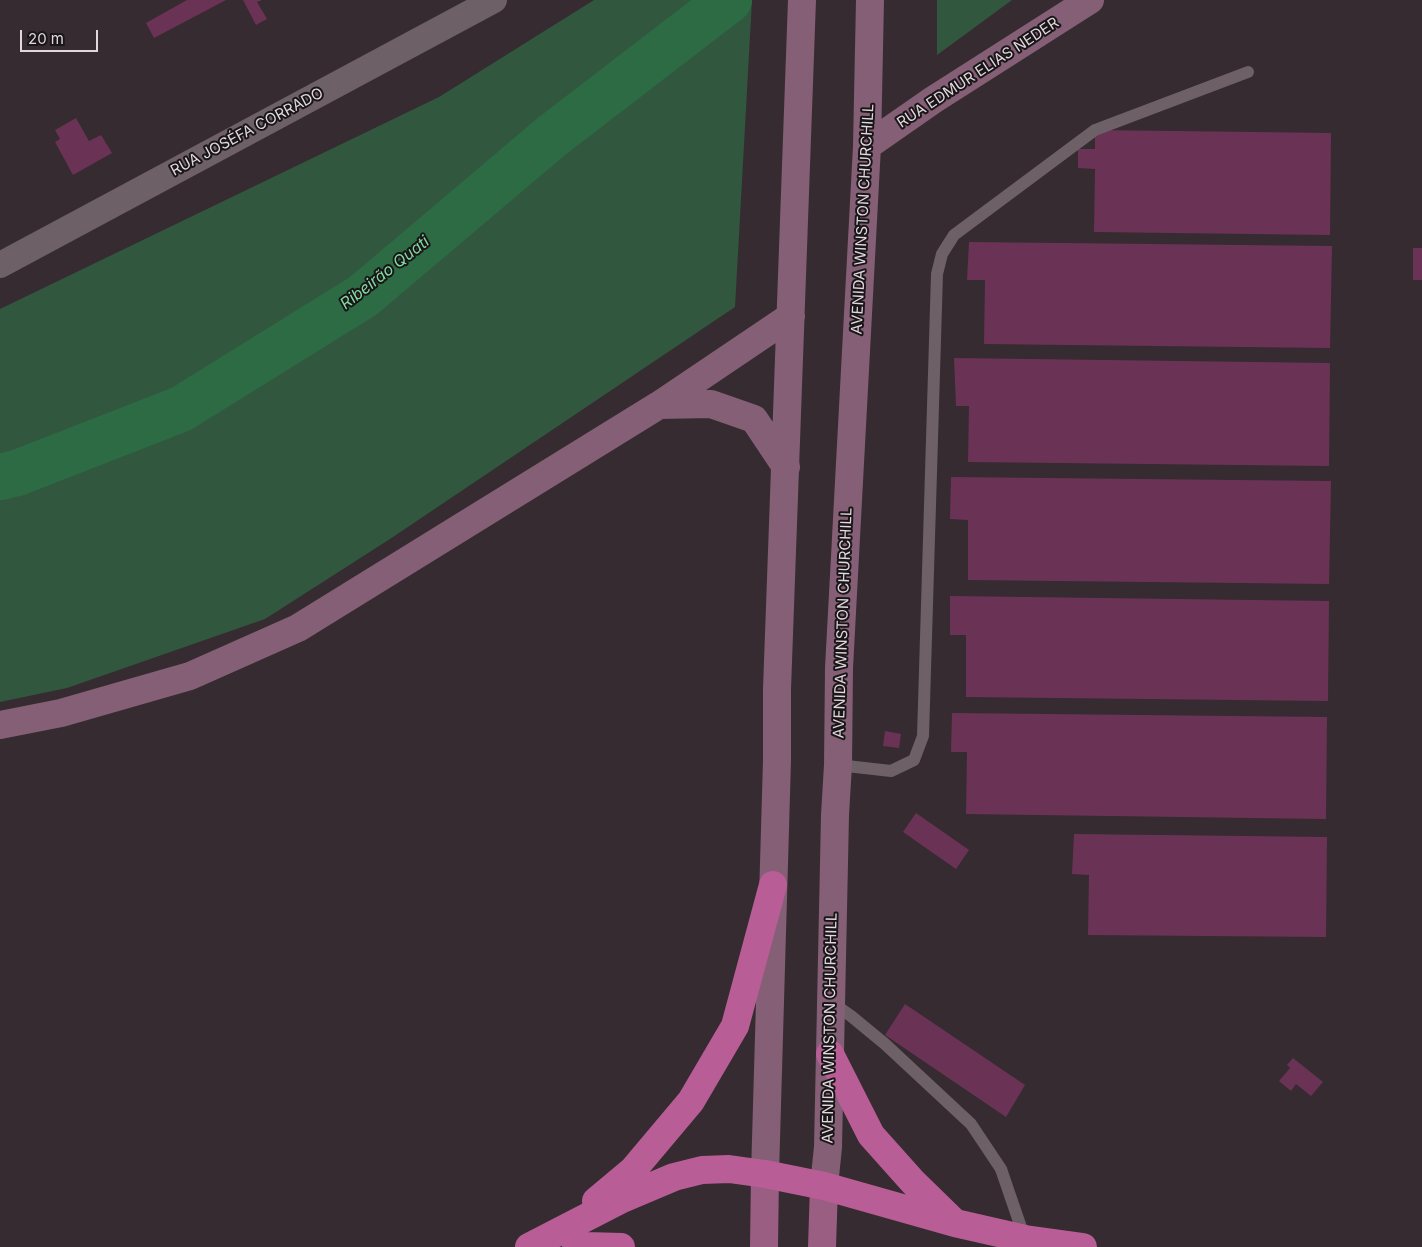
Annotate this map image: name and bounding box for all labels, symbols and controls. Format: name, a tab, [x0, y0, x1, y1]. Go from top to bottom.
street label: RUA EDMUR ELIAS NEDER	[894, 14, 1062, 132]
scale bar	[22, 20, 100, 52]
text: 20 m	[28, 29, 64, 48]
street label: RUA JOSÉFA CORRADO	[168, 84, 326, 180]
street label: AVENIDA WINSTON CHURCHILL	[848, 103, 878, 335]
water label: Ribeirão Quati	[337, 232, 433, 314]
street label: AVENIDA WINSTON CHURCHILL	[830, 507, 856, 739]
street label: AVENIDA WINSTON CHURCHILL	[819, 912, 841, 1144]

